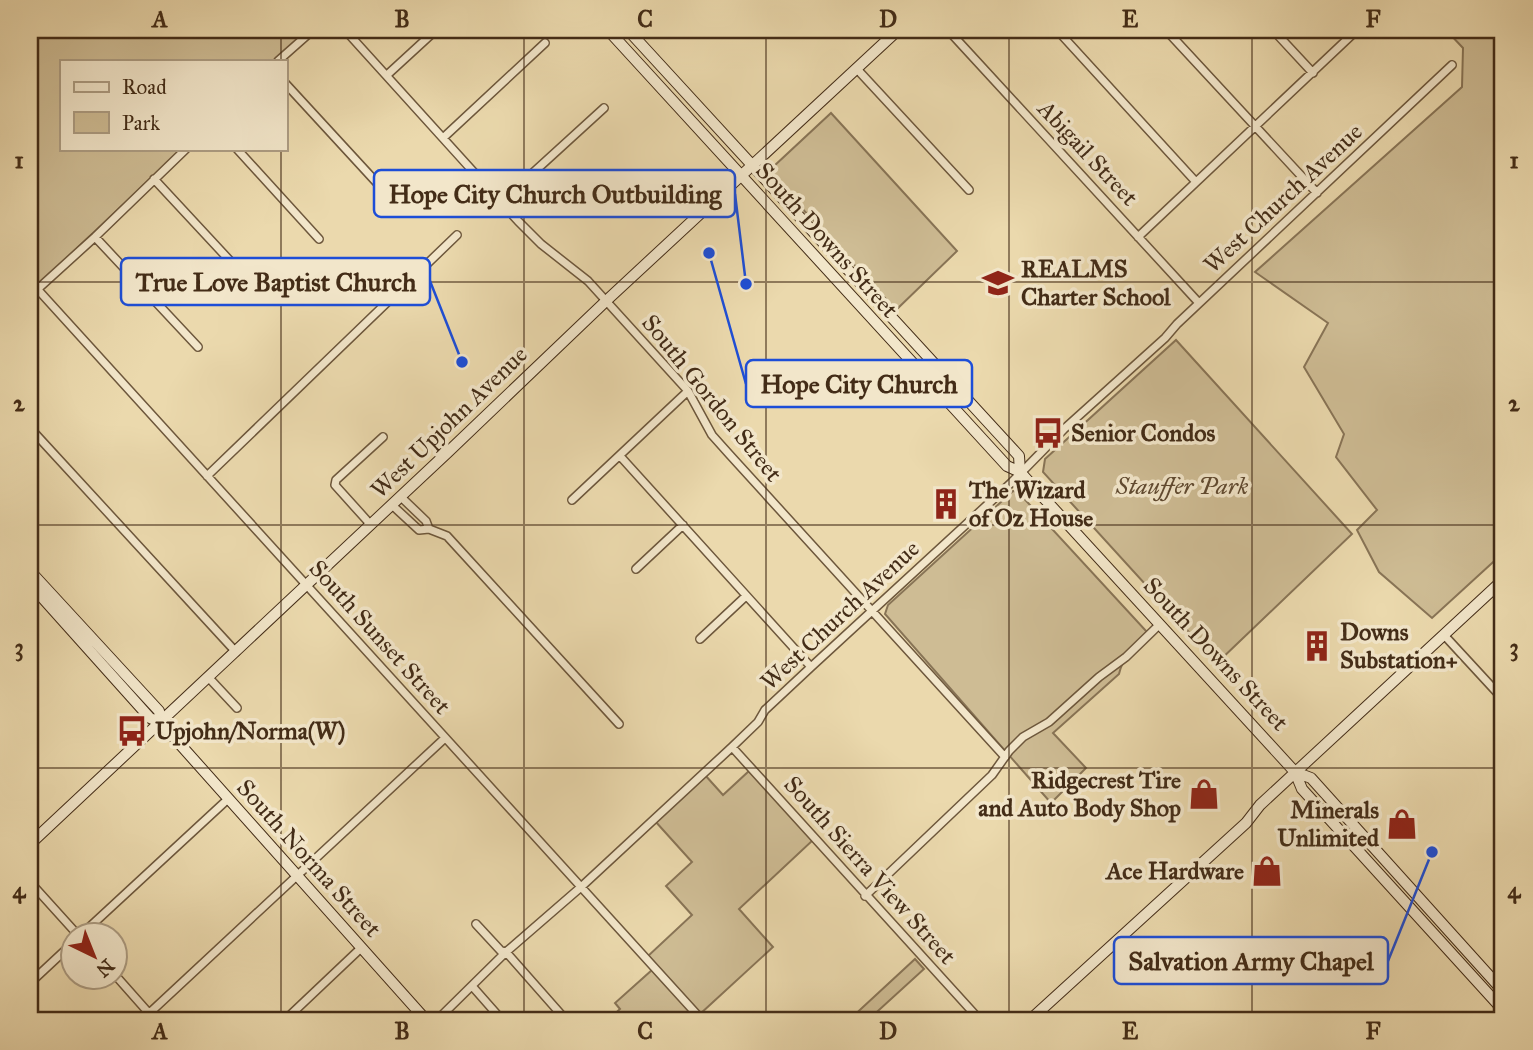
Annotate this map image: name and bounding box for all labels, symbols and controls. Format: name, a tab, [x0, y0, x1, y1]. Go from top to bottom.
text: A	[150, 5, 168, 33]
text: B	[394, 5, 410, 33]
text: C	[637, 5, 653, 33]
text: D	[879, 5, 897, 33]
text: E	[1122, 5, 1139, 33]
text: F	[1365, 5, 1381, 33]
legend	[60, 60, 287, 150]
text: Road	[122, 74, 167, 100]
street label: Abigail Street	[1031, 93, 1145, 212]
text: Park	[122, 110, 160, 136]
street label: West Church Avenue	[1197, 117, 1369, 279]
text: 1	[14, 146, 24, 174]
text: 1	[1509, 146, 1519, 174]
street label: South Downs Street	[749, 156, 905, 324]
callout: Hope City Church Outbuilding	[374, 170, 735, 217]
text: Hope City Church Outbuilding	[389, 178, 722, 211]
place label: REALMS Charter School	[1021, 254, 1171, 312]
callout: True Love Baptist Church	[121, 258, 430, 305]
text: True Love Baptist Church	[135, 266, 417, 298]
school or university icon: REALMS Charter School	[981, 266, 1015, 300]
street label: South Gordon Street	[635, 308, 789, 488]
street label: West Upjohn Avenue	[364, 340, 534, 504]
callout: Hope City Church	[746, 360, 972, 407]
text: Hope City Church	[760, 368, 958, 400]
text: 2	[13, 389, 25, 417]
text: 2	[1508, 389, 1520, 417]
bus stop icon: Senior Condos	[1031, 416, 1065, 450]
place label: Senior Condos	[1071, 418, 1216, 448]
park label: Stauffer Park	[1115, 471, 1249, 502]
place label: The Wizard of Oz House	[968, 475, 1093, 533]
building icon: The Wizard of Oz House	[929, 487, 963, 521]
street label: West Church Avenue	[754, 534, 926, 696]
street label: South Sunset Street	[303, 554, 458, 721]
street label: South Downs Street	[1137, 571, 1295, 737]
place label: Downs Substation+	[1340, 617, 1458, 675]
building icon: Downs Substation+	[1300, 629, 1334, 663]
text: 3	[14, 633, 24, 662]
text: 3	[1509, 633, 1519, 662]
bus stop icon: Upjohn/Norma(W)	[115, 714, 149, 748]
place label: Upjohn/Norma(W)	[155, 716, 345, 746]
place label: Ridgecrest Tire and Auto Body Shop	[978, 765, 1181, 823]
street label: South Sierra View Street	[778, 770, 963, 971]
street label: South Norma Street	[230, 773, 388, 944]
shop icon: Ridgecrest Tire and Auto Body Shop	[1187, 777, 1221, 811]
place label: Minerals Unlimited	[1277, 795, 1380, 853]
shop icon: Minerals Unlimited	[1385, 807, 1419, 841]
shop icon: Ace Hardware	[1250, 854, 1284, 888]
place label: Ace Hardware	[1104, 856, 1244, 886]
text: 4	[13, 876, 27, 904]
text: 4	[1508, 876, 1522, 904]
north arrow	[60, 920, 130, 990]
callout: Salvation Army Chapel	[1114, 937, 1388, 984]
text: Salvation Army Chapel	[1128, 945, 1375, 977]
text: N	[92, 954, 119, 982]
text: A	[150, 1017, 168, 1045]
text: B	[394, 1017, 410, 1045]
text: C	[637, 1017, 653, 1045]
text: D	[879, 1017, 897, 1045]
text: E	[1122, 1017, 1139, 1045]
text: F	[1365, 1017, 1381, 1045]

